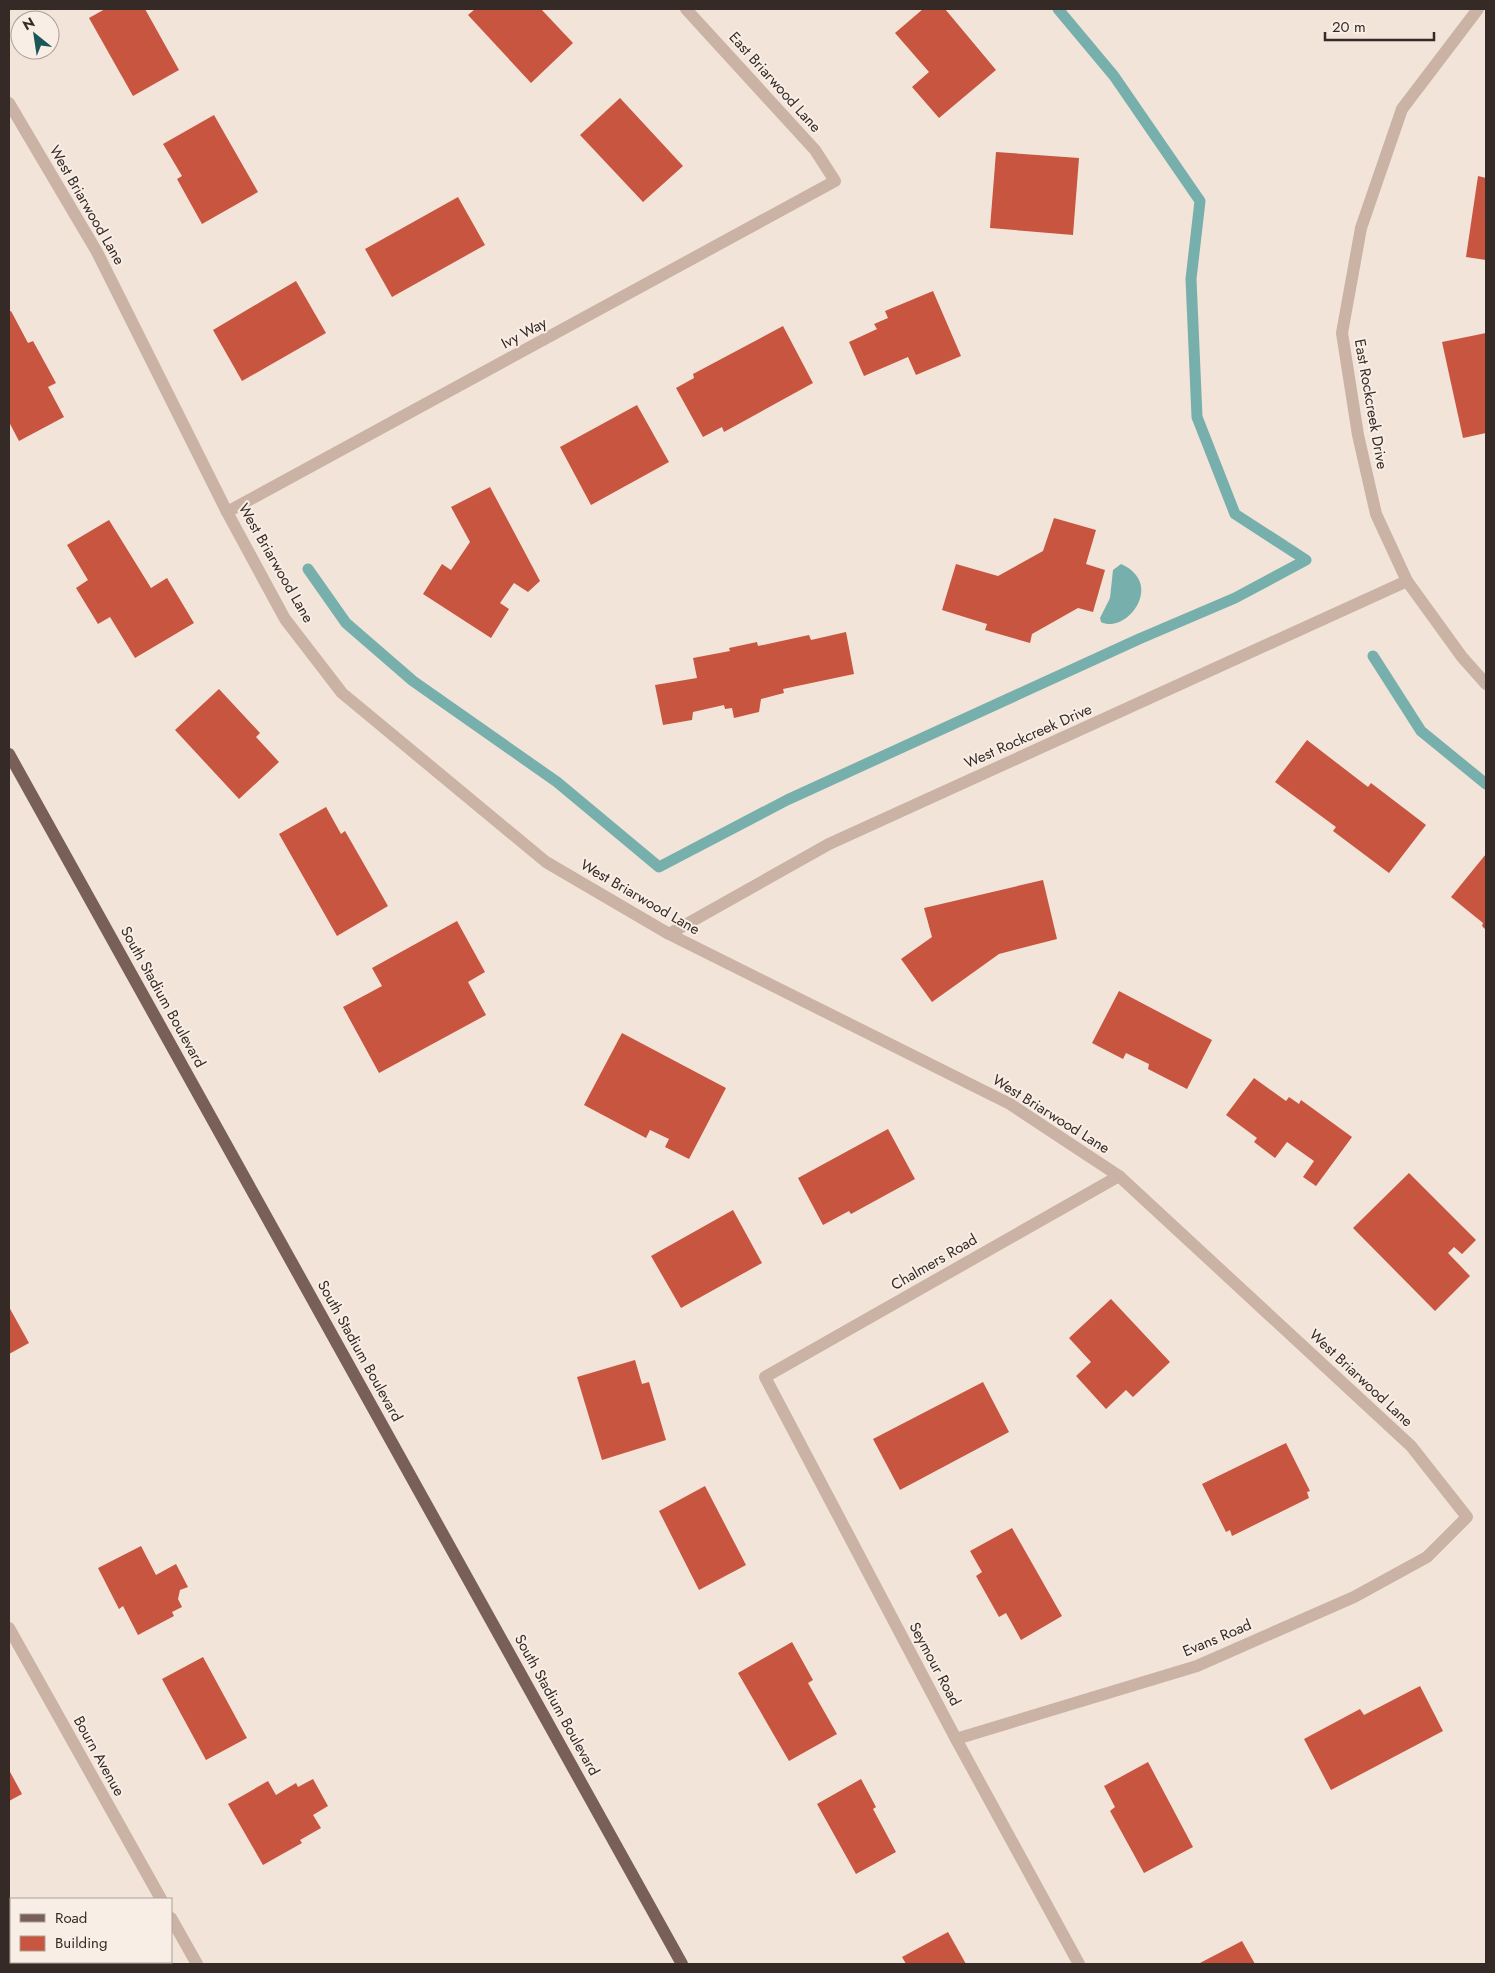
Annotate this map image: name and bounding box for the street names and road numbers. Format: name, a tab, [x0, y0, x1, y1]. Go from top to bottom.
street label: East Briarwood Lane	[724, 27, 826, 137]
street label: West Briarwood Lane	[44, 141, 130, 269]
street label: Ivy Way	[497, 312, 551, 354]
street label: East Rockcreek Drive	[1349, 337, 1393, 471]
street label: West Briarwood Lane	[233, 499, 319, 627]
street label: West Rockcreek Drive	[961, 698, 1096, 774]
street label: West Briarwood Lane	[576, 854, 704, 940]
street label: South Stadium Boulevard	[115, 922, 211, 1072]
street label: West Briarwood Lane	[988, 1069, 1114, 1159]
street label: Chalmers Road	[887, 1228, 981, 1296]
street label: South Stadium Boulevard	[312, 1276, 408, 1426]
street label: West Briarwood Lane	[1304, 1324, 1418, 1432]
street label: Evans Road	[1179, 1614, 1255, 1662]
street label: Seymour Road	[904, 1618, 966, 1710]
street label: South Stadium Boulevard	[509, 1630, 605, 1780]
street label: Bourn Avenue	[68, 1712, 130, 1800]

